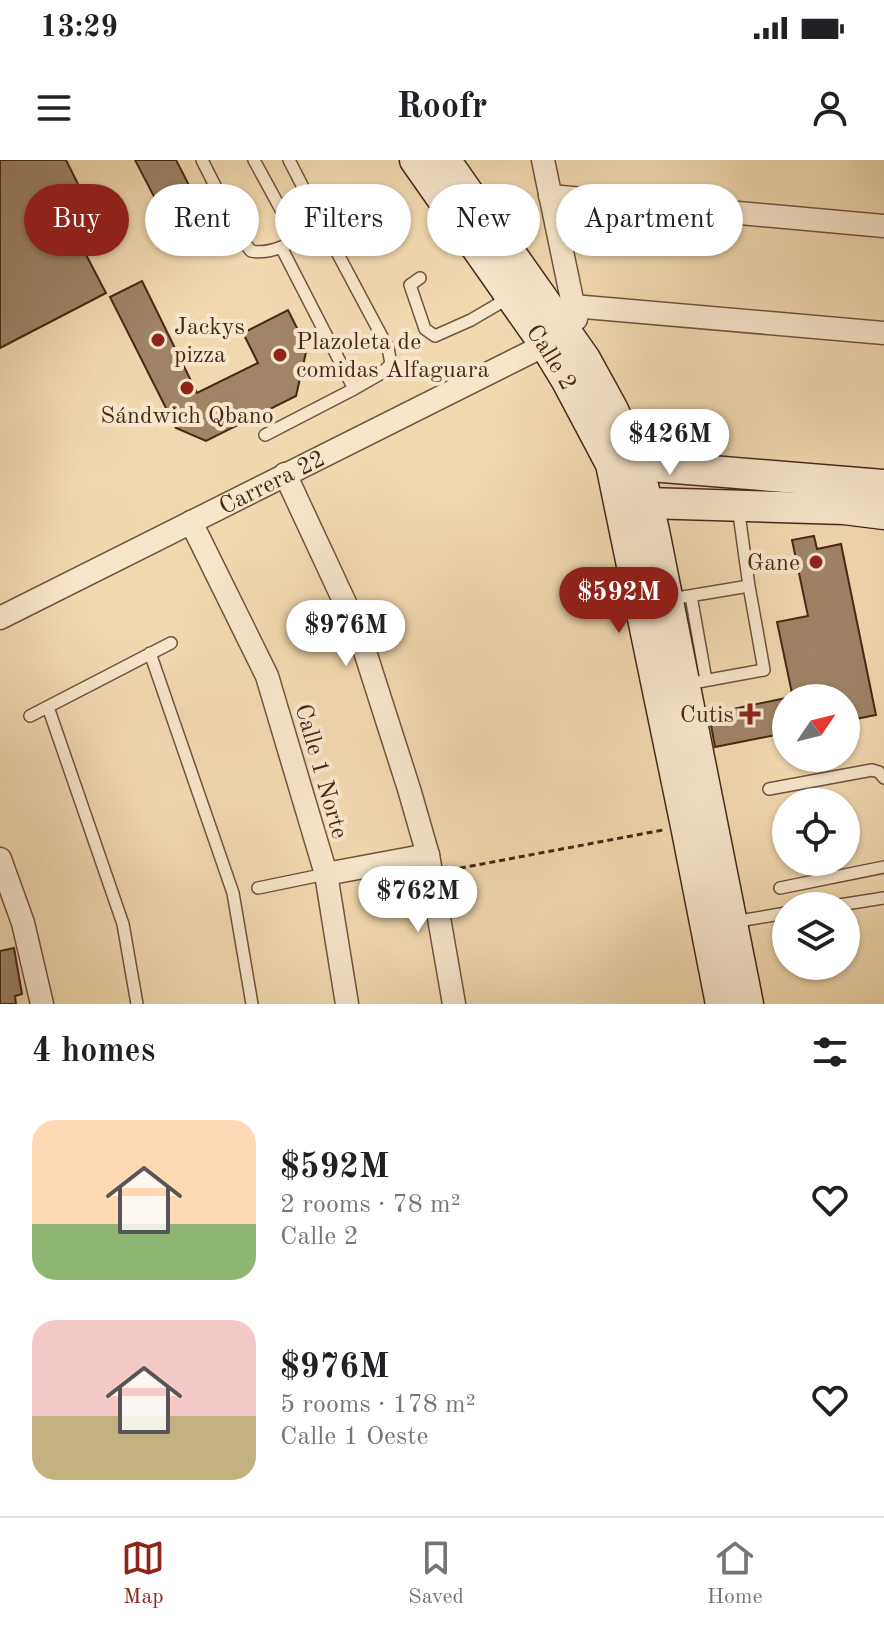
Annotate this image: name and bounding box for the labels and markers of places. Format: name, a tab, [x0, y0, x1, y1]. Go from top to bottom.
place label: Jackys pizza	[174, 316, 245, 368]
marker: Jackys pizza	[149, 331, 167, 349]
place label: Plazoleta de comidas Alfaguara	[296, 331, 489, 383]
marker: Plazoleta de comidas Alfaguara	[271, 346, 289, 364]
marker: Sándwich Qbano	[178, 379, 196, 397]
place label: Sándwich Qbano	[100, 405, 274, 429]
pin: $426M	[614, 409, 726, 477]
place label: Gane	[747, 552, 800, 576]
marker: Gane	[807, 553, 825, 571]
pin: $592M	[563, 567, 675, 635]
pin: $976M	[290, 600, 402, 668]
place label: Cutis	[680, 704, 734, 728]
marker: Cutis	[741, 705, 759, 723]
pin: $762M	[362, 866, 474, 934]

